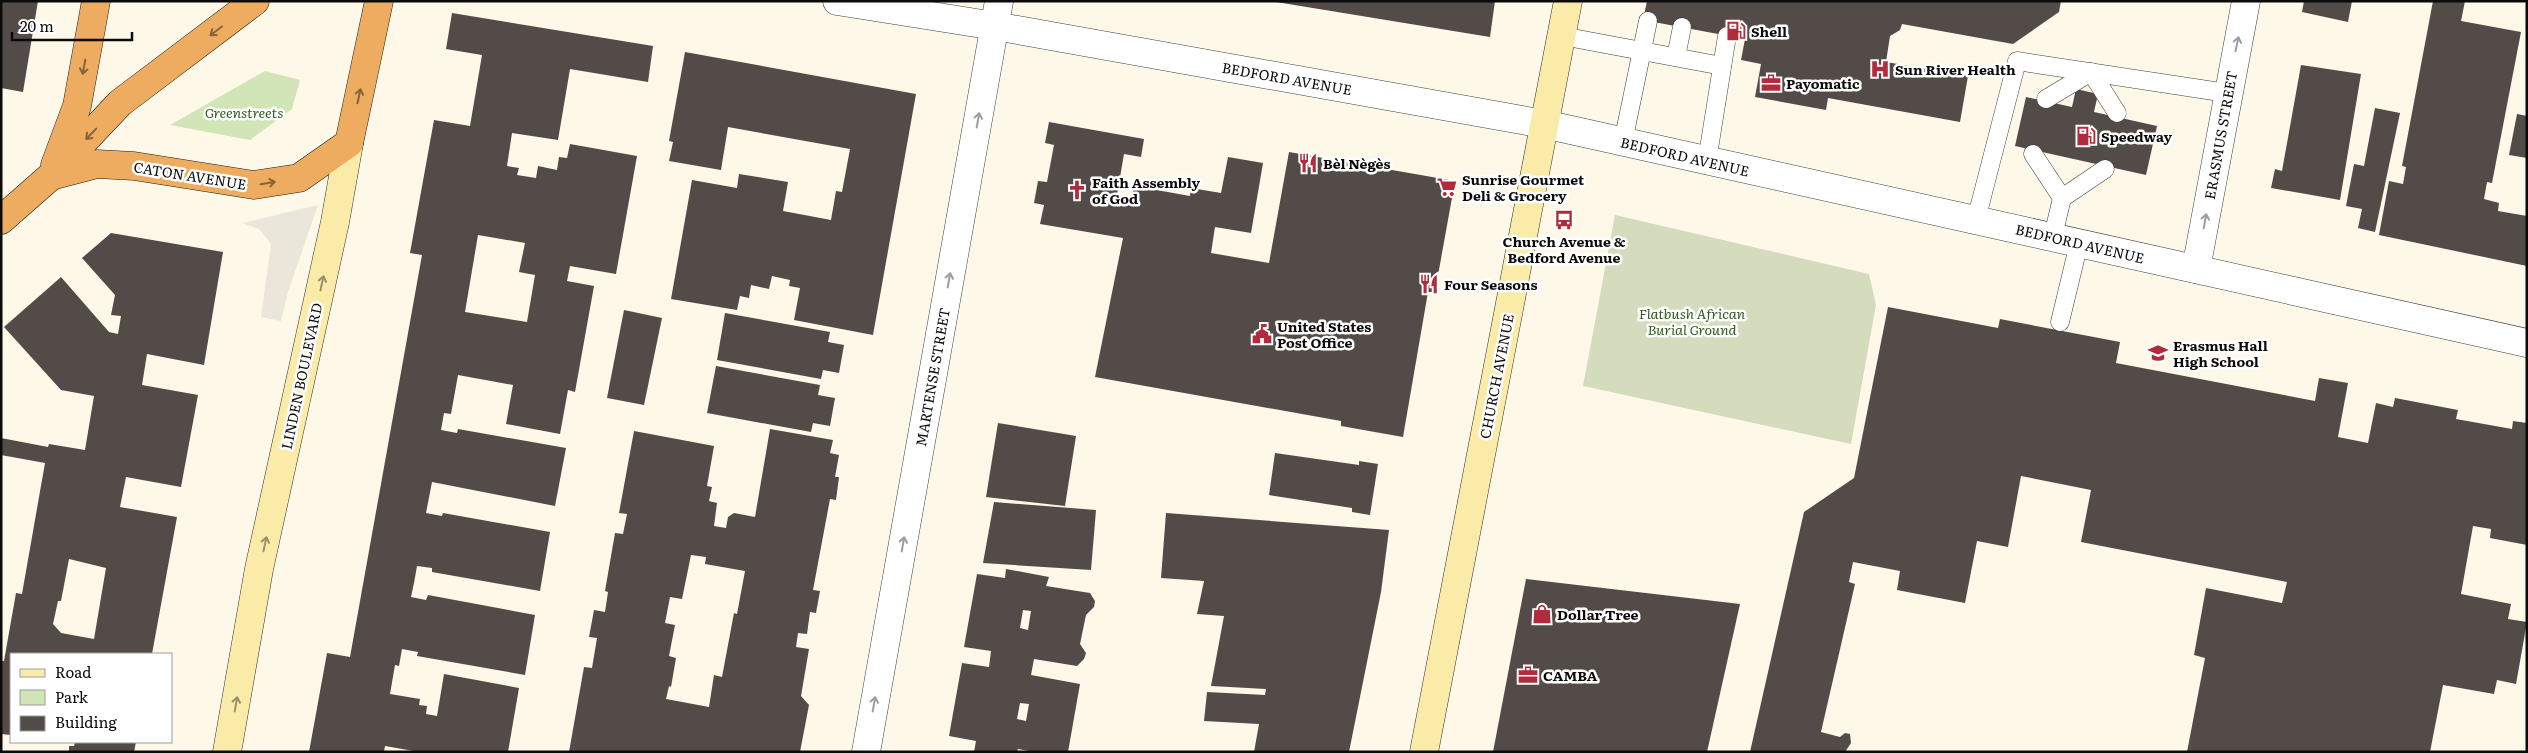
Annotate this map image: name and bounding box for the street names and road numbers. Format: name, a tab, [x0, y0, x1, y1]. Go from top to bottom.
street label: BEDFORD AVENUE	[1220, 57, 1354, 99]
street label: ERASMUS STREET	[2199, 69, 2241, 201]
street label: BEDFORD AVENUE	[1619, 131, 1751, 181]
street label: CATON AVENUE	[132, 156, 248, 194]
street label: BEDFORD AVENUE	[2014, 218, 2146, 268]
street label: LINDEN BOULEVARD	[276, 301, 326, 451]
street label: MARTENSE STREET	[910, 306, 954, 448]
street label: CHURCH AVENUE	[1474, 312, 1518, 440]

